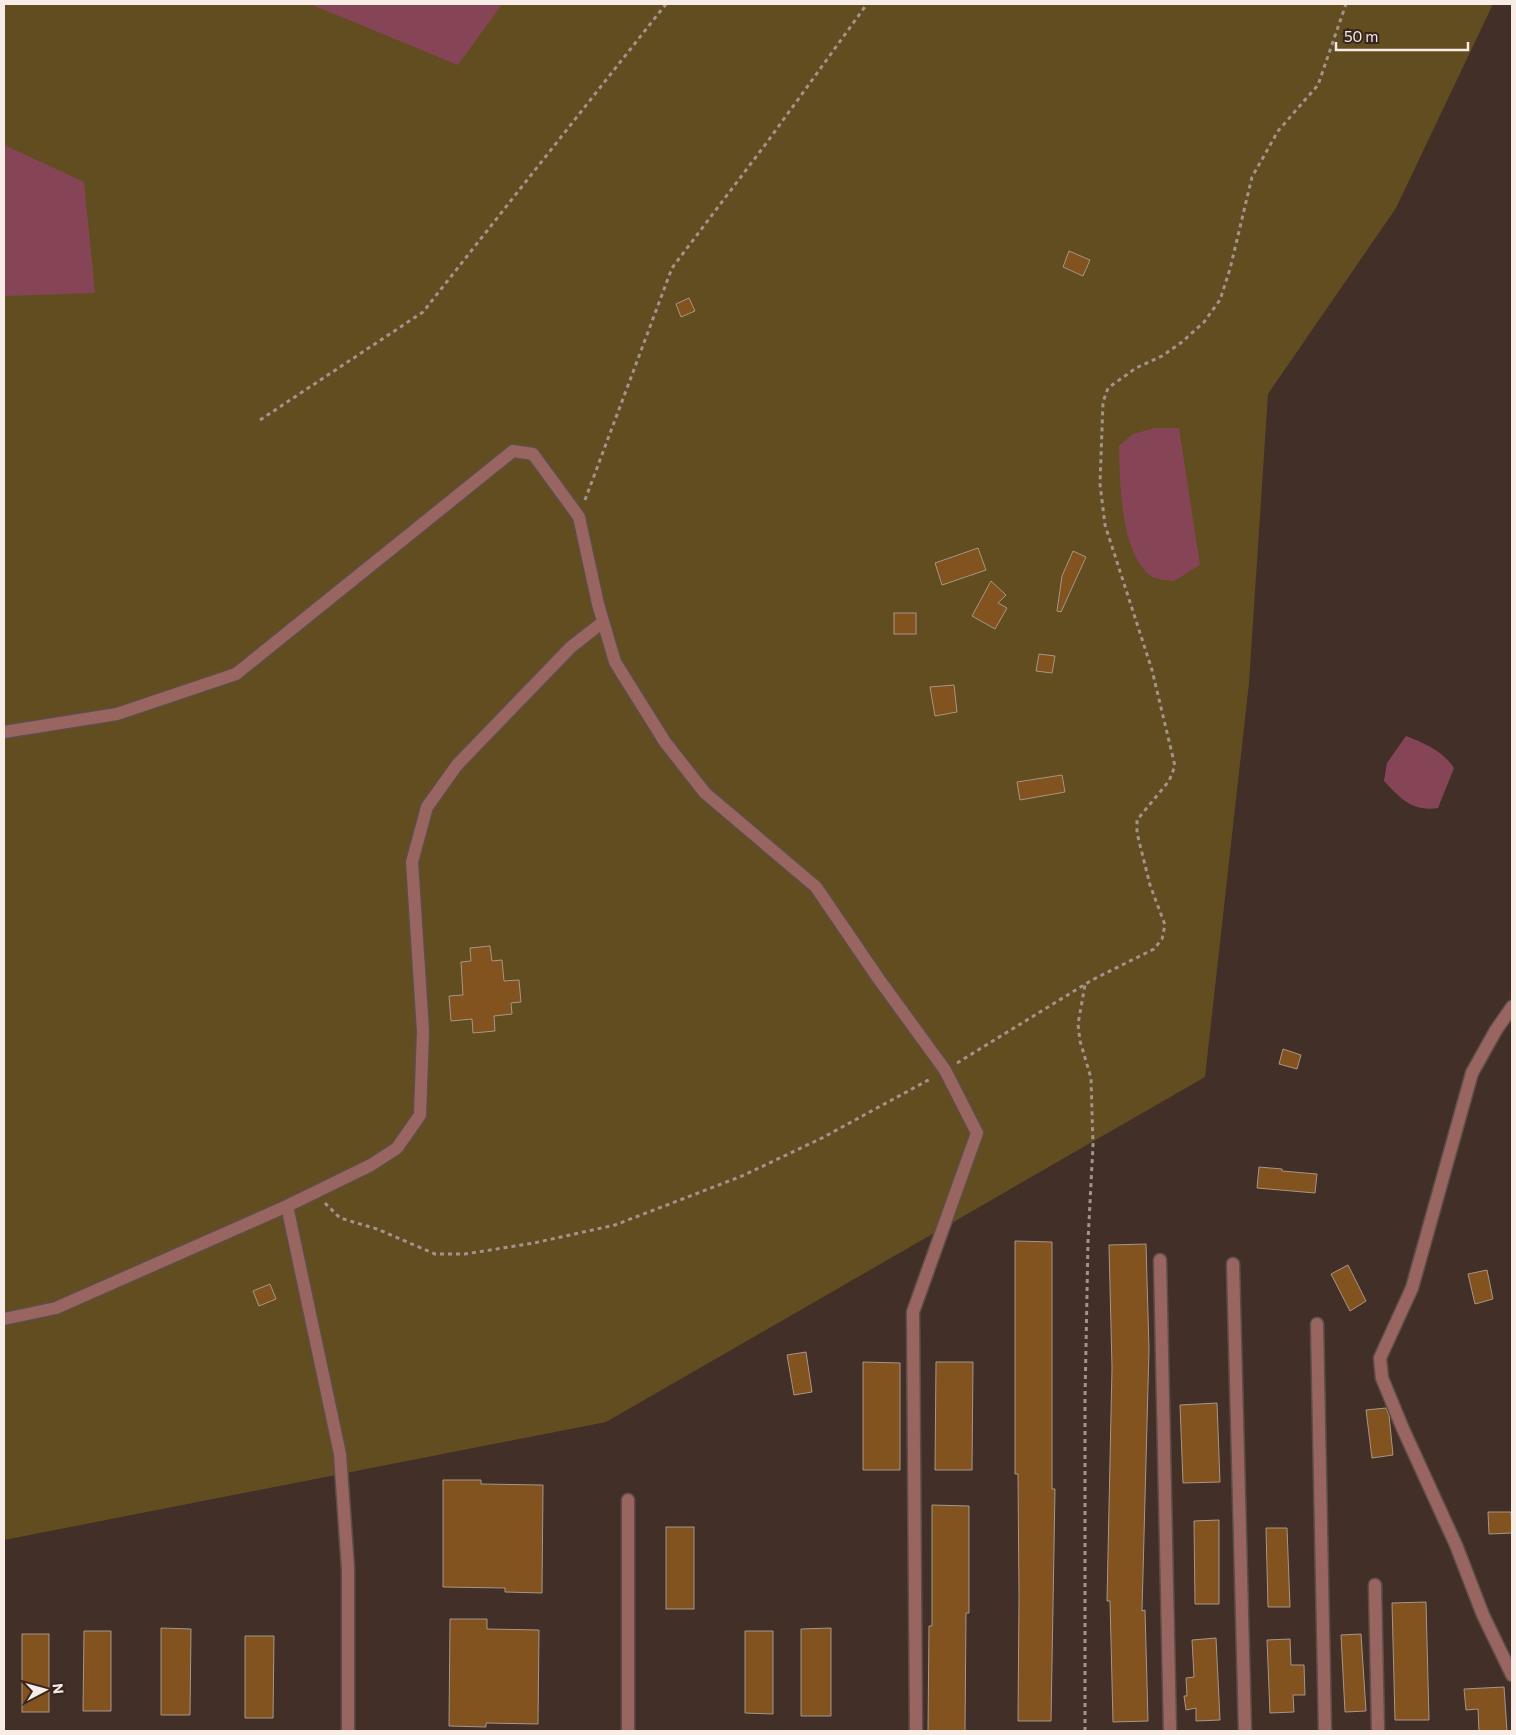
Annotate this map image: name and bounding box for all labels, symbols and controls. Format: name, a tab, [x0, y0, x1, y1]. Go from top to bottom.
scale bar	[1336, 20, 1468, 52]
text: 50 m	[1344, 27, 1378, 45]
north arrow	[20, 1665, 70, 1715]
text: N	[49, 1682, 67, 1695]

